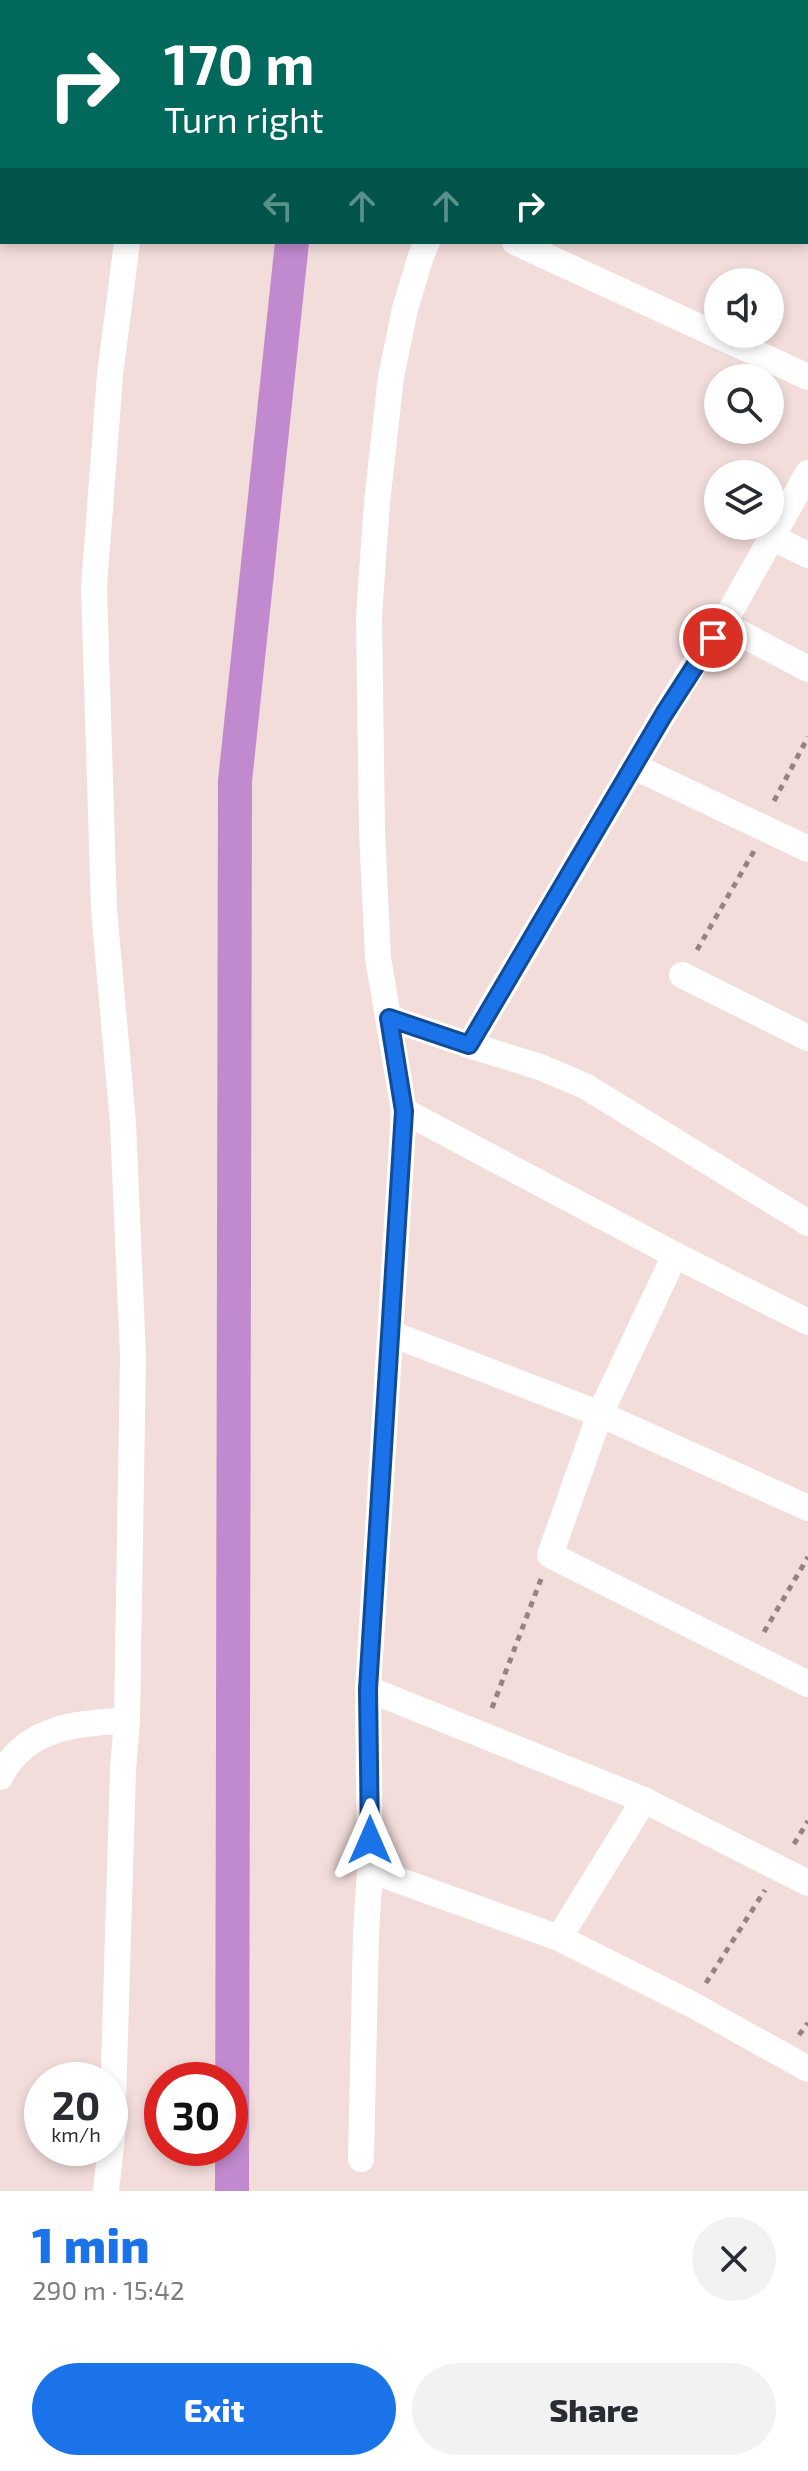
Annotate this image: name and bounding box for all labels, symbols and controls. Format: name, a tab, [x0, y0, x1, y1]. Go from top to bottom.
text: 170 m	[164, 29, 315, 96]
icon: right	[32, 32, 136, 136]
text: Turn right	[164, 97, 324, 140]
icon: left	[256, 184, 300, 228]
icon: ahead	[340, 184, 384, 228]
icon: ahead	[424, 184, 468, 228]
icon: right	[508, 184, 552, 228]
map controls	[704, 268, 784, 540]
button: sound	[704, 268, 784, 348]
button: search	[704, 364, 784, 444]
button: layers	[704, 460, 784, 540]
pin	[679, 604, 747, 672]
icon: arrive	[691, 616, 735, 660]
position arrow	[328, 1798, 412, 1882]
speed limit sign: 30	[144, 2062, 248, 2166]
text: 20	[52, 2080, 100, 2128]
text: km/h	[51, 2122, 101, 2146]
text: 1 min	[32, 2215, 150, 2273]
button: close	[692, 2217, 776, 2301]
text: 290 m · 15:42	[32, 2274, 185, 2305]
button: Exit	[32, 2363, 396, 2455]
button: Share	[412, 2363, 776, 2455]

